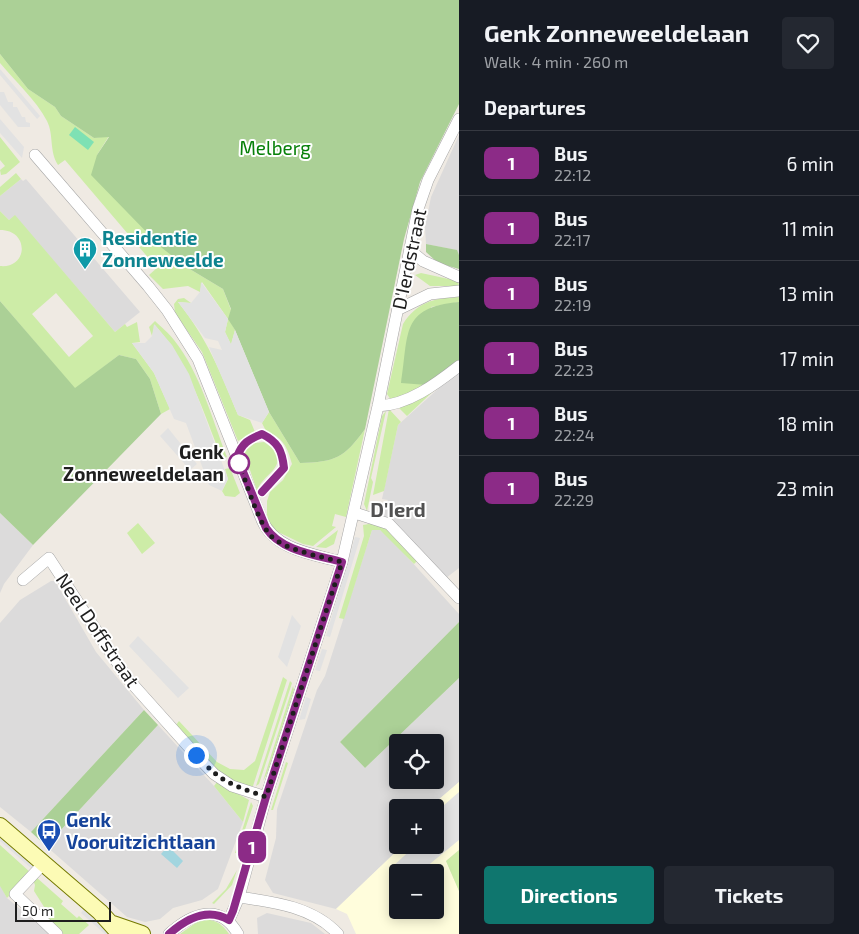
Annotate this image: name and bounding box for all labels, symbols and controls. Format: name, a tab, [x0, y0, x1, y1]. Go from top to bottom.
button: heart	[782, 17, 834, 69]
text: Genk Zonneweeldelaan	[484, 18, 749, 47]
text: Walk · 4 min · 260 m	[484, 52, 628, 71]
text: Departures	[484, 96, 586, 119]
park label: Melberg	[239, 136, 311, 159]
text: Bus	[554, 142, 588, 165]
text: 1	[508, 152, 515, 174]
text: 6 min	[786, 152, 834, 175]
text: 22:12	[554, 165, 591, 184]
street label: D'Ierdstraat	[387, 206, 430, 312]
text: Bus	[554, 207, 588, 230]
text: 1	[508, 217, 515, 239]
text: 11 min	[782, 217, 834, 240]
place label: Residentie Zonneweelde	[102, 226, 224, 271]
text: 22:17	[554, 230, 590, 249]
building icon: Residentie Zonneweelde	[72, 236, 98, 270]
text: Bus	[554, 272, 588, 295]
text: 1	[508, 282, 515, 304]
text: 13 min	[779, 282, 834, 305]
text: 22:19	[554, 295, 591, 314]
text: Bus	[554, 337, 588, 360]
text: 1	[508, 347, 515, 369]
text: 17 min	[780, 347, 834, 370]
text: 22:23	[554, 360, 594, 379]
text: Bus	[554, 402, 588, 425]
text: 1	[508, 412, 515, 434]
text: 18 min	[778, 412, 834, 435]
text: 22:24	[554, 425, 595, 444]
place label: Genk Zonneweeldelaan	[63, 440, 224, 485]
marker: Genk Zonneweeldelaan	[228, 452, 250, 474]
text: Bus	[554, 467, 588, 490]
text: 1	[508, 477, 515, 499]
text: 23 min	[776, 477, 834, 500]
text: 22:29	[554, 490, 594, 509]
district label: D'Ierd	[370, 497, 426, 521]
street label: Neel Doffstraat	[52, 568, 145, 691]
map controls	[389, 734, 444, 919]
button: locate	[389, 734, 444, 789]
your location	[184, 743, 209, 768]
button: +	[389, 799, 444, 854]
place label: Genk Vooruitzichtlaan	[66, 808, 216, 853]
bus stop icon: Genk Vooruitzichtlaan	[36, 818, 62, 852]
line badge: 1	[236, 831, 268, 863]
text: 1	[248, 836, 256, 858]
button: −	[389, 864, 444, 919]
button: Directions	[484, 866, 654, 924]
button: Tickets	[664, 866, 834, 924]
scale bar	[15, 899, 111, 922]
text: 50 m	[22, 902, 53, 919]

